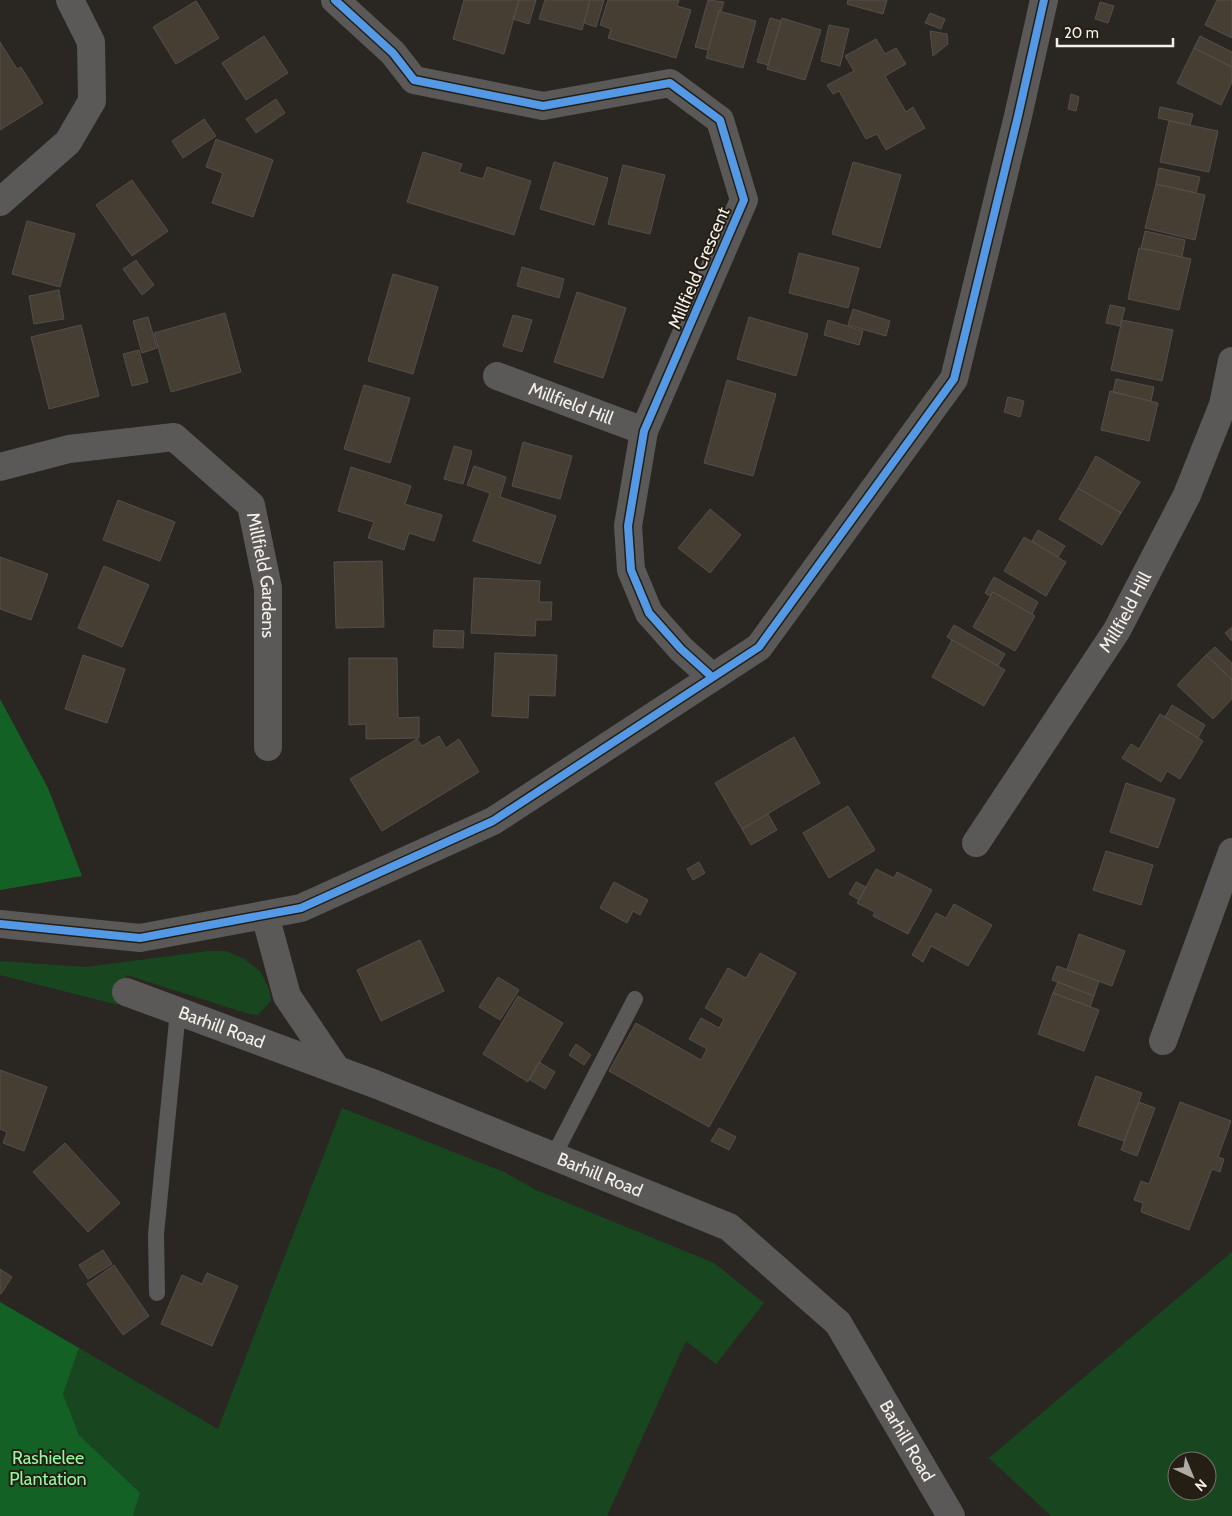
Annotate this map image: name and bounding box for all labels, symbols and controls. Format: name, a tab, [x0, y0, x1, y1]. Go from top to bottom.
scale bar	[1057, 15, 1173, 47]
text: 20 m	[1064, 24, 1099, 42]
street label: Millfield Crescent	[663, 204, 735, 332]
street label: Millfield Hill	[526, 378, 617, 430]
street label: Millfield Gardens	[242, 510, 279, 638]
street label: Millfield Hill	[1094, 567, 1157, 657]
street label: Barhill Road	[176, 1001, 268, 1053]
street label: Barhill Road	[554, 1148, 646, 1202]
street label: Barhill Road	[875, 1396, 939, 1485]
park label: Rashielee Plantation	[9, 1447, 87, 1490]
north arrow	[1167, 1451, 1217, 1501]
text: N	[1191, 1475, 1211, 1495]

